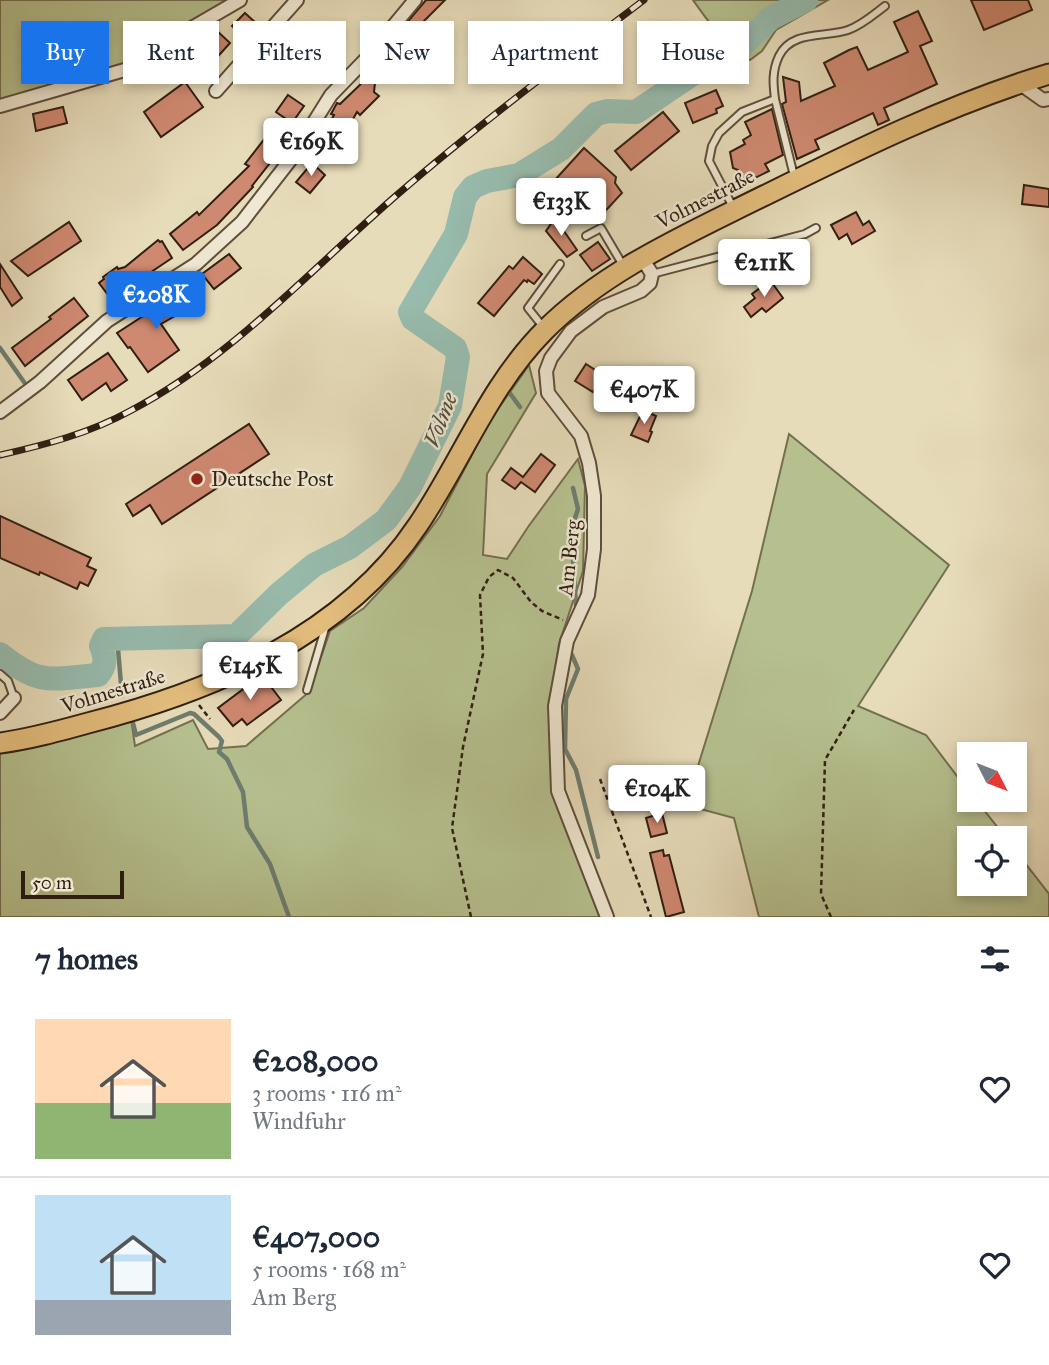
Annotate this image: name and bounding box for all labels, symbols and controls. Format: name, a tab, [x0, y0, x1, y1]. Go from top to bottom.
chip: Buy	[21, 21, 109, 84]
chip: Rent	[123, 21, 219, 84]
chip: Filters	[233, 21, 346, 84]
chip: New	[360, 21, 454, 84]
chip: Apartment	[468, 21, 623, 84]
chip: House	[637, 21, 749, 84]
pin: €169K	[262, 118, 360, 178]
text: €169K	[279, 127, 343, 155]
street label: Volmestraße	[650, 163, 759, 235]
pin: €133K	[512, 178, 610, 238]
text: €133K	[532, 187, 590, 215]
pin: €211K	[715, 240, 813, 299]
text: €211K	[734, 248, 794, 276]
pin: €208K	[107, 272, 205, 331]
text: €208K	[122, 280, 190, 308]
pin: €407K	[595, 366, 693, 426]
text: €407K	[610, 375, 678, 403]
water label: Volme	[417, 388, 463, 451]
place label: Deutsche Post	[211, 466, 334, 492]
marker: Deutsche Post	[189, 471, 205, 487]
street label: Am Berg	[552, 518, 586, 598]
pin: €145K	[201, 642, 299, 702]
text: €145K	[219, 651, 281, 679]
street label: Volmestraße	[57, 663, 168, 719]
north arrow	[957, 742, 1027, 812]
map controls	[957, 742, 1027, 896]
pin: €104K	[608, 766, 706, 825]
text: €104K	[624, 774, 690, 802]
button: locate	[957, 826, 1027, 896]
scale bar	[21, 868, 124, 900]
text: 50 m	[32, 871, 72, 894]
icon: filters	[976, 940, 1014, 978]
text: 7 homes	[35, 941, 138, 977]
text: €208,000	[252, 1043, 379, 1079]
icon: home	[91, 1047, 175, 1131]
icon: heart	[976, 1070, 1014, 1108]
text: 3 rooms · 116 m²	[252, 1079, 402, 1107]
text: Windfuhr	[252, 1107, 346, 1135]
text: €407,000	[252, 1219, 380, 1255]
icon: home	[91, 1223, 175, 1307]
icon: heart	[976, 1246, 1014, 1284]
text: 5 rooms · 168 m²	[252, 1255, 406, 1283]
text: Am Berg	[252, 1283, 336, 1311]

